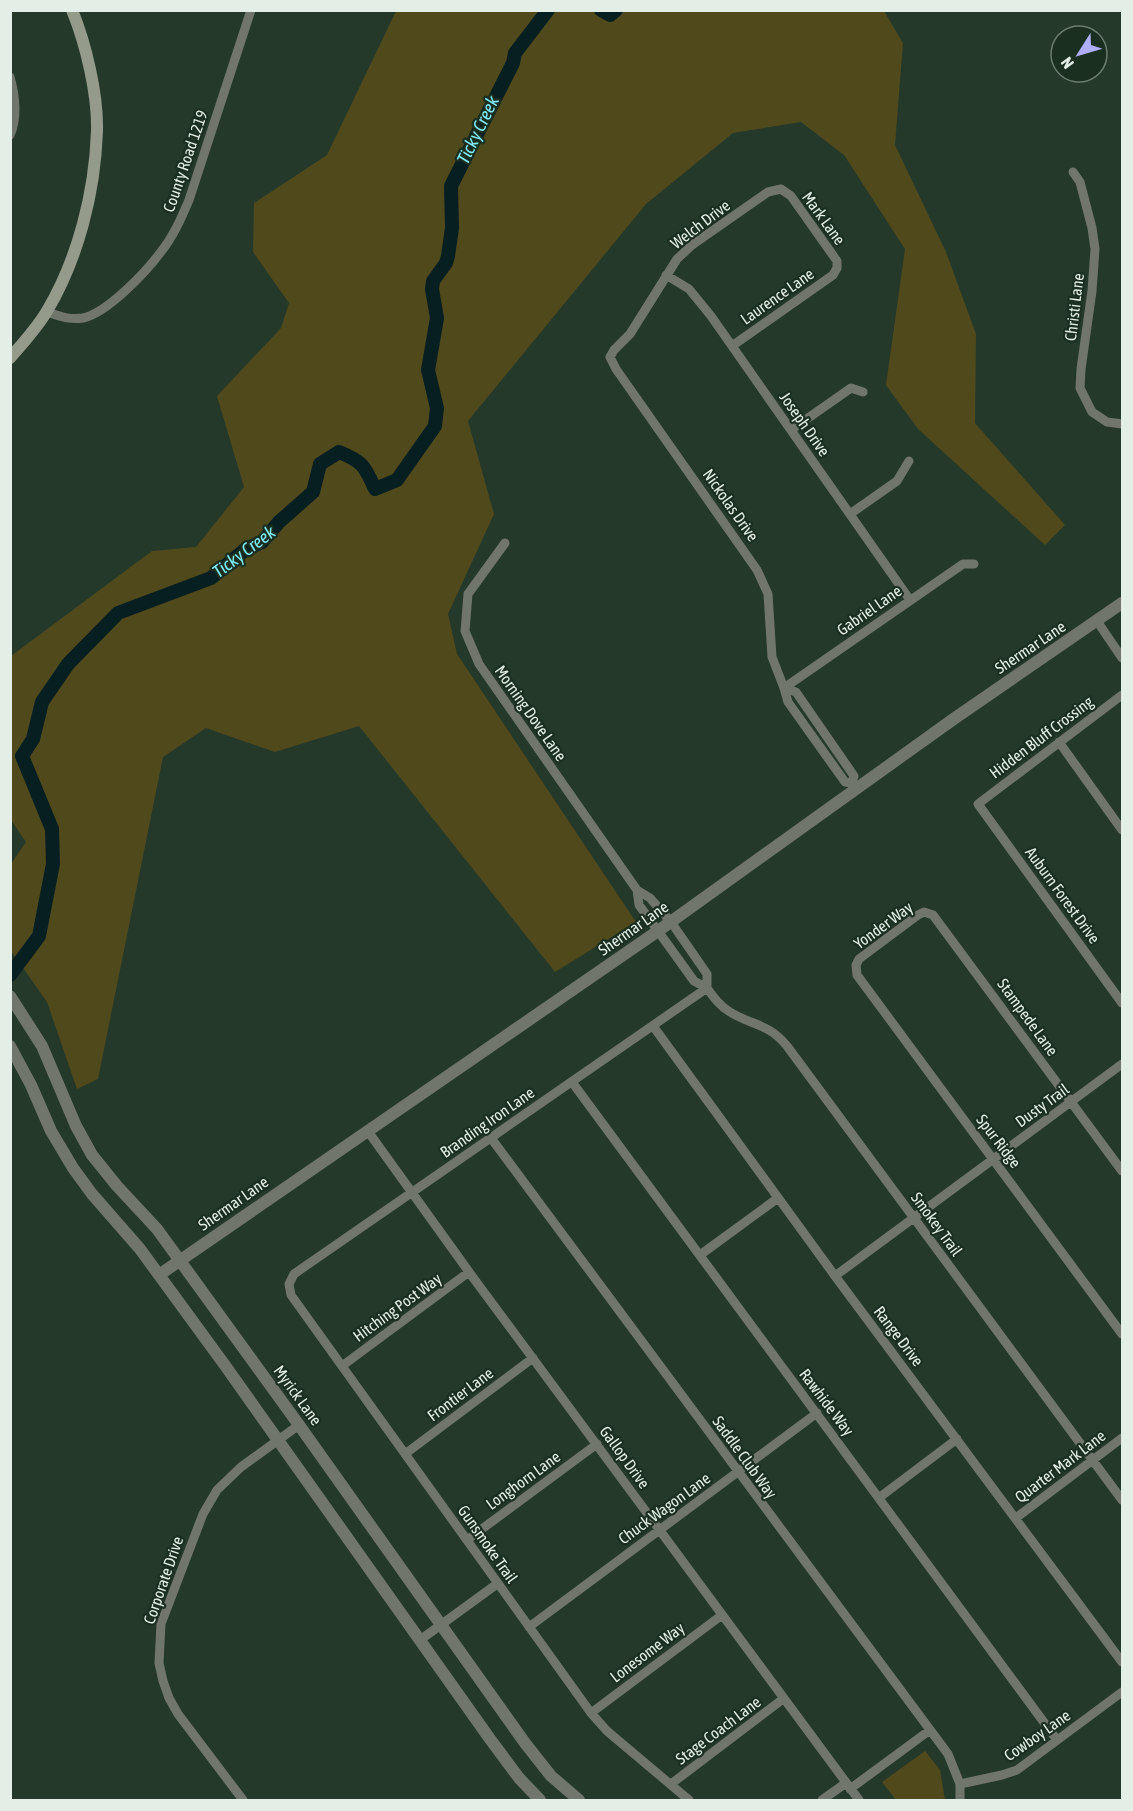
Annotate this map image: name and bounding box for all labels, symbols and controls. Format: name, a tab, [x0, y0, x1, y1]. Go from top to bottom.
north arrow	[1049, 24, 1109, 84]
text: N	[1057, 54, 1077, 72]
water label: Ticky Creek	[452, 91, 503, 167]
street label: County Road 1219	[159, 108, 212, 215]
street label: Mark Lane	[799, 188, 849, 248]
street label: Welch Drive	[667, 196, 733, 252]
street label: Laurence Lane	[737, 264, 817, 328]
street label: Christi Lane	[1061, 272, 1087, 342]
street label: Joseph Drive	[776, 388, 834, 460]
street label: Nickolas Drive	[700, 465, 762, 545]
water label: Ticky Creek	[208, 521, 280, 582]
street label: Gabriel Lane	[833, 581, 905, 639]
street label: Shermar Lane	[991, 617, 1069, 677]
street label: Morning Dove Lane	[491, 662, 571, 765]
street label: Hidden Bluff Crossing	[986, 692, 1097, 783]
street label: Auburn Forest Drive	[1022, 843, 1104, 947]
street label: Shermar Lane	[595, 897, 671, 959]
street label: Yonder Way	[850, 897, 917, 953]
street label: Stampede Lane	[993, 975, 1062, 1060]
street label: Dusty Trail	[1012, 1079, 1073, 1131]
street label: Branding Iron Lane	[437, 1083, 538, 1162]
street label: Spur Ridge	[972, 1111, 1025, 1172]
street label: Shermar Lane	[195, 1172, 271, 1234]
street label: Smokey Trail	[907, 1189, 967, 1260]
street label: Hitching Post Way	[349, 1269, 445, 1346]
street label: Range Drive	[870, 1303, 927, 1370]
street label: Myrick Lane	[269, 1362, 326, 1429]
street label: Frontier Lane	[424, 1364, 496, 1424]
street label: Rawhide Way	[795, 1365, 858, 1440]
street label: Saddle Club Way	[708, 1412, 781, 1502]
street label: Gallop Drive	[596, 1422, 654, 1492]
street label: Quarter Mark Lane	[1011, 1426, 1109, 1506]
street label: Longhorn Lane	[483, 1447, 564, 1514]
street label: Chuck Wagon Lane	[615, 1469, 714, 1548]
street label: Gunsmoke Trail	[455, 1502, 522, 1587]
street label: Corporate Drive	[140, 1534, 187, 1626]
street label: Lonesome Way	[606, 1618, 688, 1686]
street label: Stage Coach Lane	[672, 1692, 765, 1769]
street label: Cowboy Lane	[1001, 1706, 1074, 1765]

